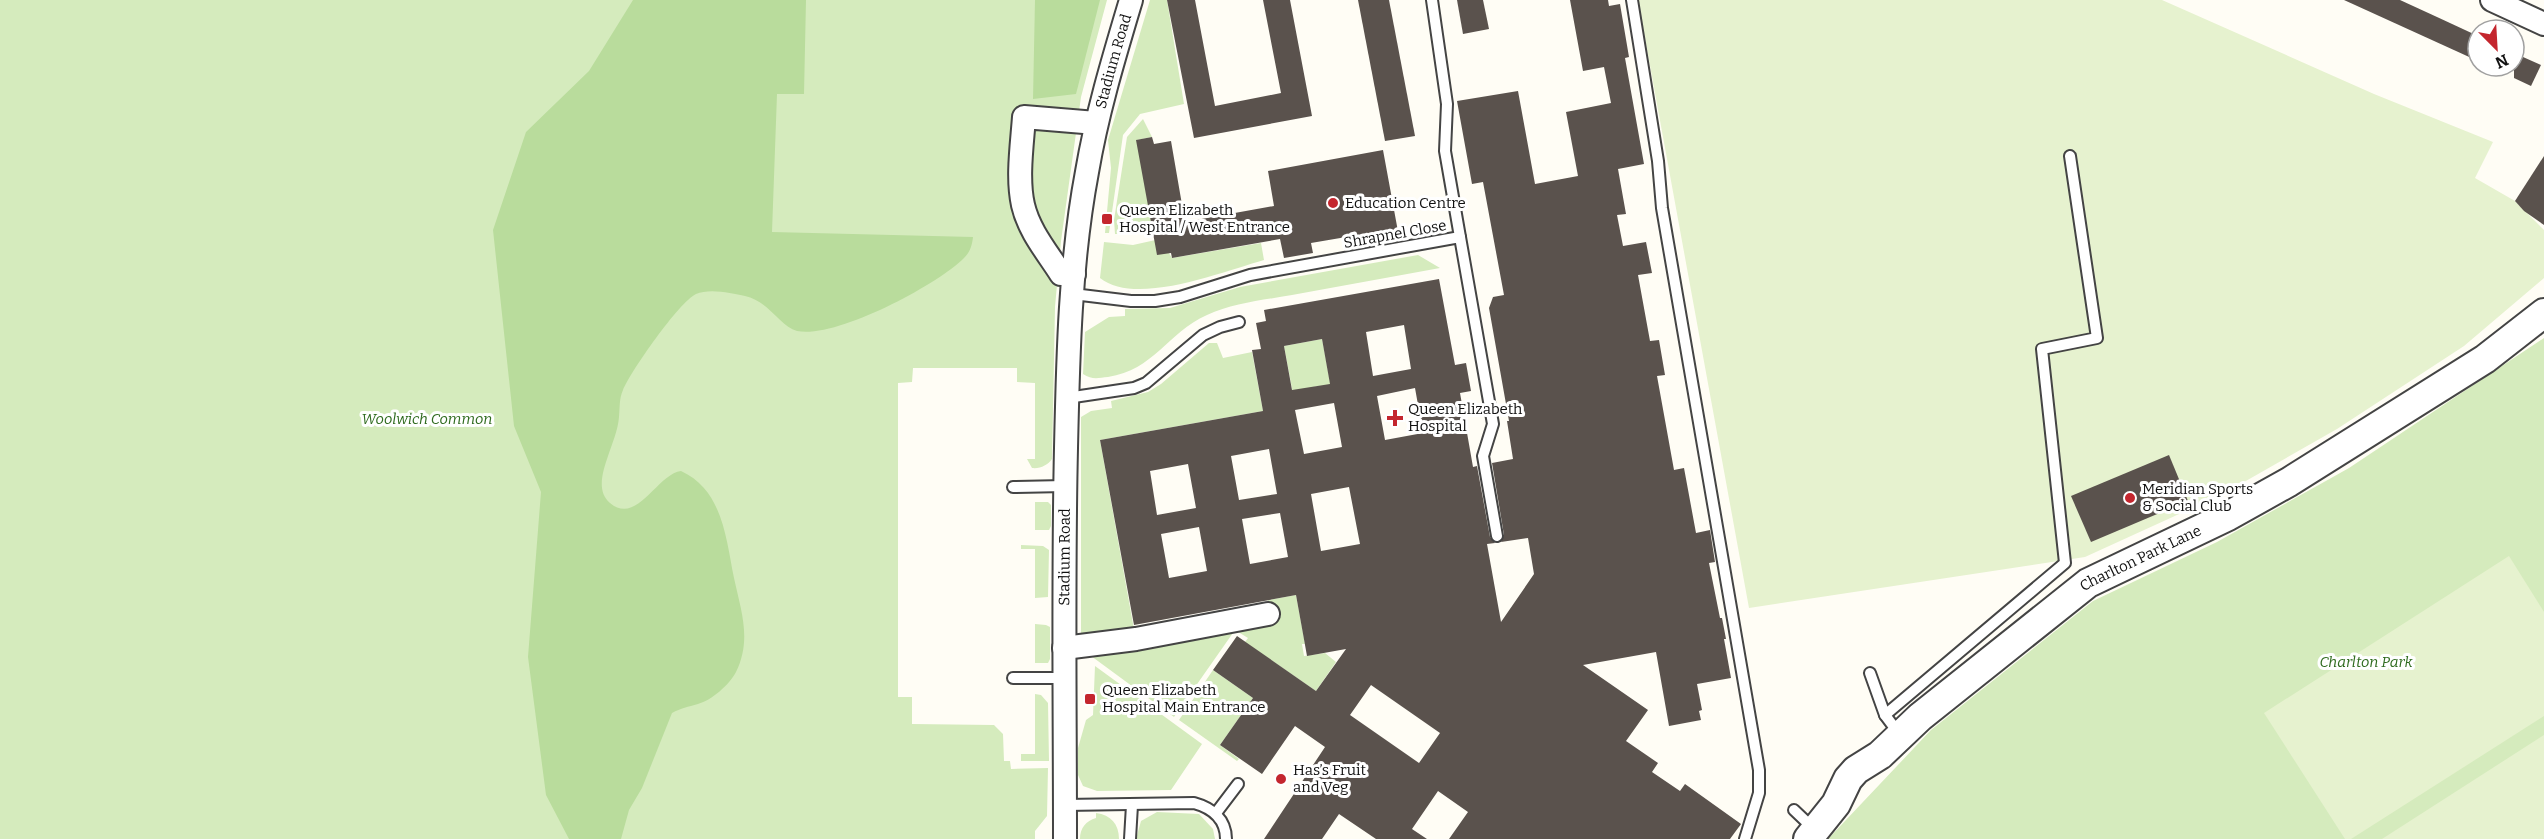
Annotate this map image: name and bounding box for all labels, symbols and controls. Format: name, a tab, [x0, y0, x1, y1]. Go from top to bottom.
street label: Stadium Road	[1092, 12, 1135, 111]
north arrow	[2466, 18, 2526, 78]
text: N	[2492, 50, 2511, 72]
place label: Education Centre	[1345, 194, 1466, 212]
marker: Education Centre	[1326, 196, 1340, 210]
place label: Queen Elizabeth Hospital / West Entrance	[1119, 201, 1290, 236]
marker: Queen Elizabeth Hospital / West Entrance	[1100, 212, 1114, 226]
street label: Shrapnel Close	[1342, 216, 1448, 252]
place label: Queen Elizabeth Hospital	[1408, 400, 1523, 435]
marker: Queen Elizabeth Hospital	[1386, 409, 1404, 427]
park label: Woolwich Common	[362, 410, 492, 428]
place label: Meridian Sports & Social Club	[2142, 480, 2253, 515]
marker: Meridian Sports & Social Club	[2123, 491, 2137, 505]
street label: Stadium Road	[1055, 508, 1074, 606]
street label: Charlton Park Lane	[2076, 521, 2204, 595]
park label: Charlton Park	[2319, 653, 2413, 671]
place label: Queen Elizabeth Hospital Main Entrance	[1102, 681, 1266, 716]
marker: Queen Elizabeth Hospital Main Entrance	[1083, 692, 1097, 706]
place label: Has’s Fruit and Veg	[1293, 761, 1366, 796]
marker: Has’s Fruit and Veg	[1274, 772, 1288, 786]

